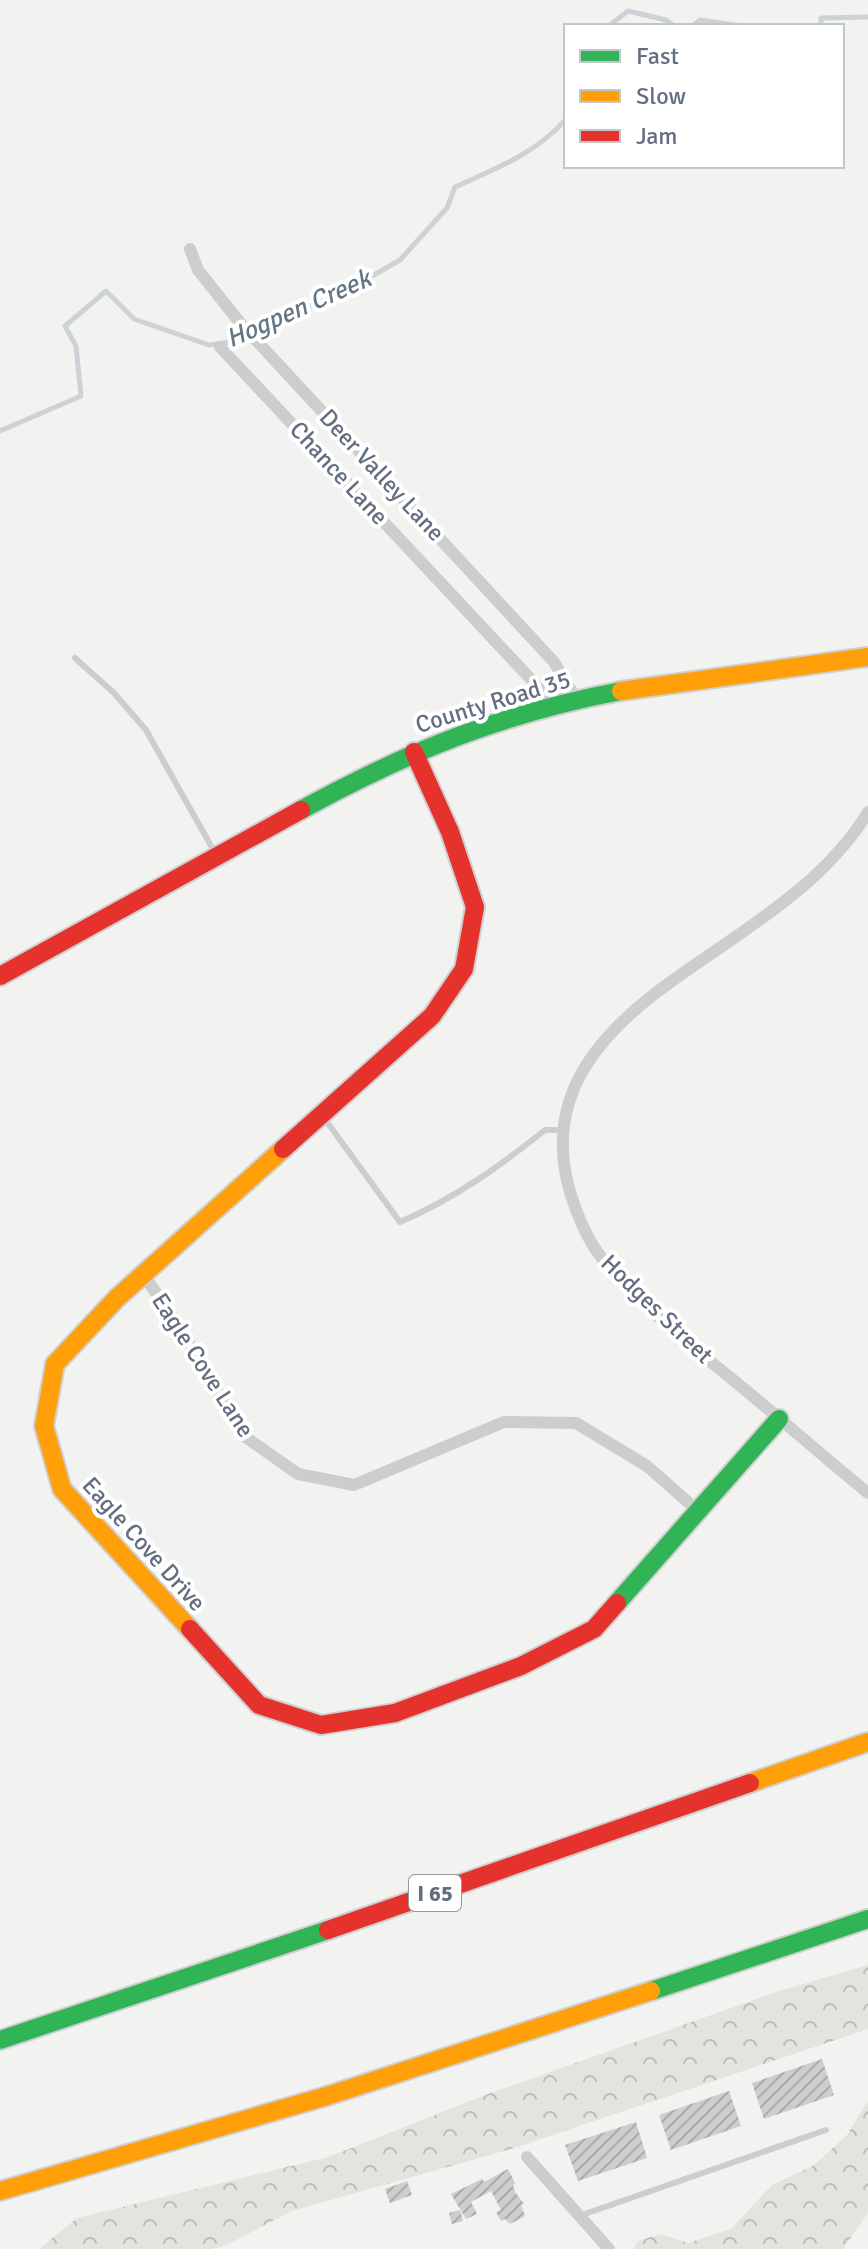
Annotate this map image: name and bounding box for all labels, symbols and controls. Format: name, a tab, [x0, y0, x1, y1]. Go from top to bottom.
legend	[564, 24, 844, 168]
text: Fast	[636, 41, 679, 71]
text: Slow	[636, 81, 686, 111]
text: Jam	[636, 121, 677, 151]
water label: Hogpen Creek	[221, 262, 378, 355]
street label: Deer Valley Lane	[313, 403, 451, 547]
street label: Chance Lane	[283, 415, 395, 531]
street label: County Road 35	[412, 664, 574, 740]
street label: Hodges Street	[595, 1248, 719, 1370]
street label: Eagle Cove Lane	[145, 1287, 261, 1443]
street label: Eagle Cove Drive	[76, 1471, 212, 1617]
road number: I 65	[409, 1875, 461, 1911]

